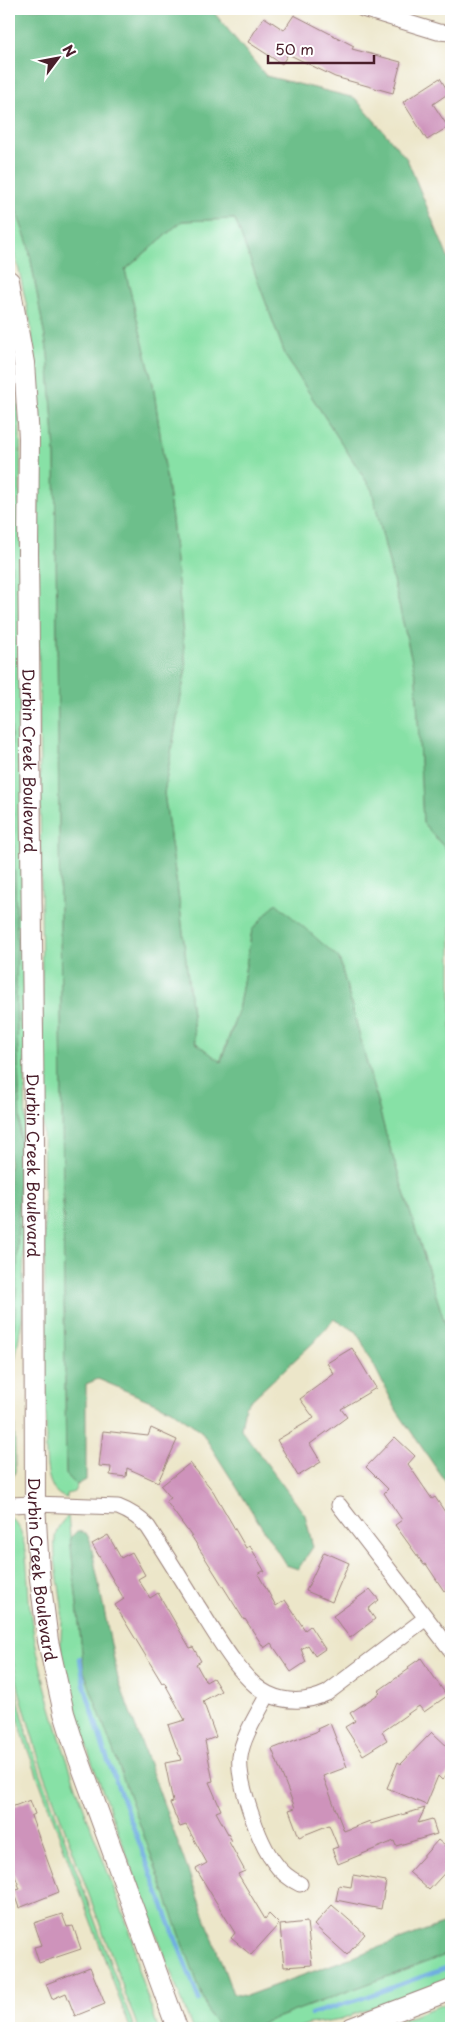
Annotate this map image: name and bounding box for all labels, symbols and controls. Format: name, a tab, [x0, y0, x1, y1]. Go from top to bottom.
north arrow	[32, 32, 82, 82]
scale bar	[268, 32, 374, 64]
text: 50 m	[275, 37, 314, 60]
text: N	[58, 41, 81, 61]
street label: Durbin Creek Boulevard	[17, 668, 43, 853]
street label: Durbin Creek Boulevard	[21, 1073, 46, 1258]
street label: Durbin Creek Boulevard	[23, 1477, 64, 1663]

